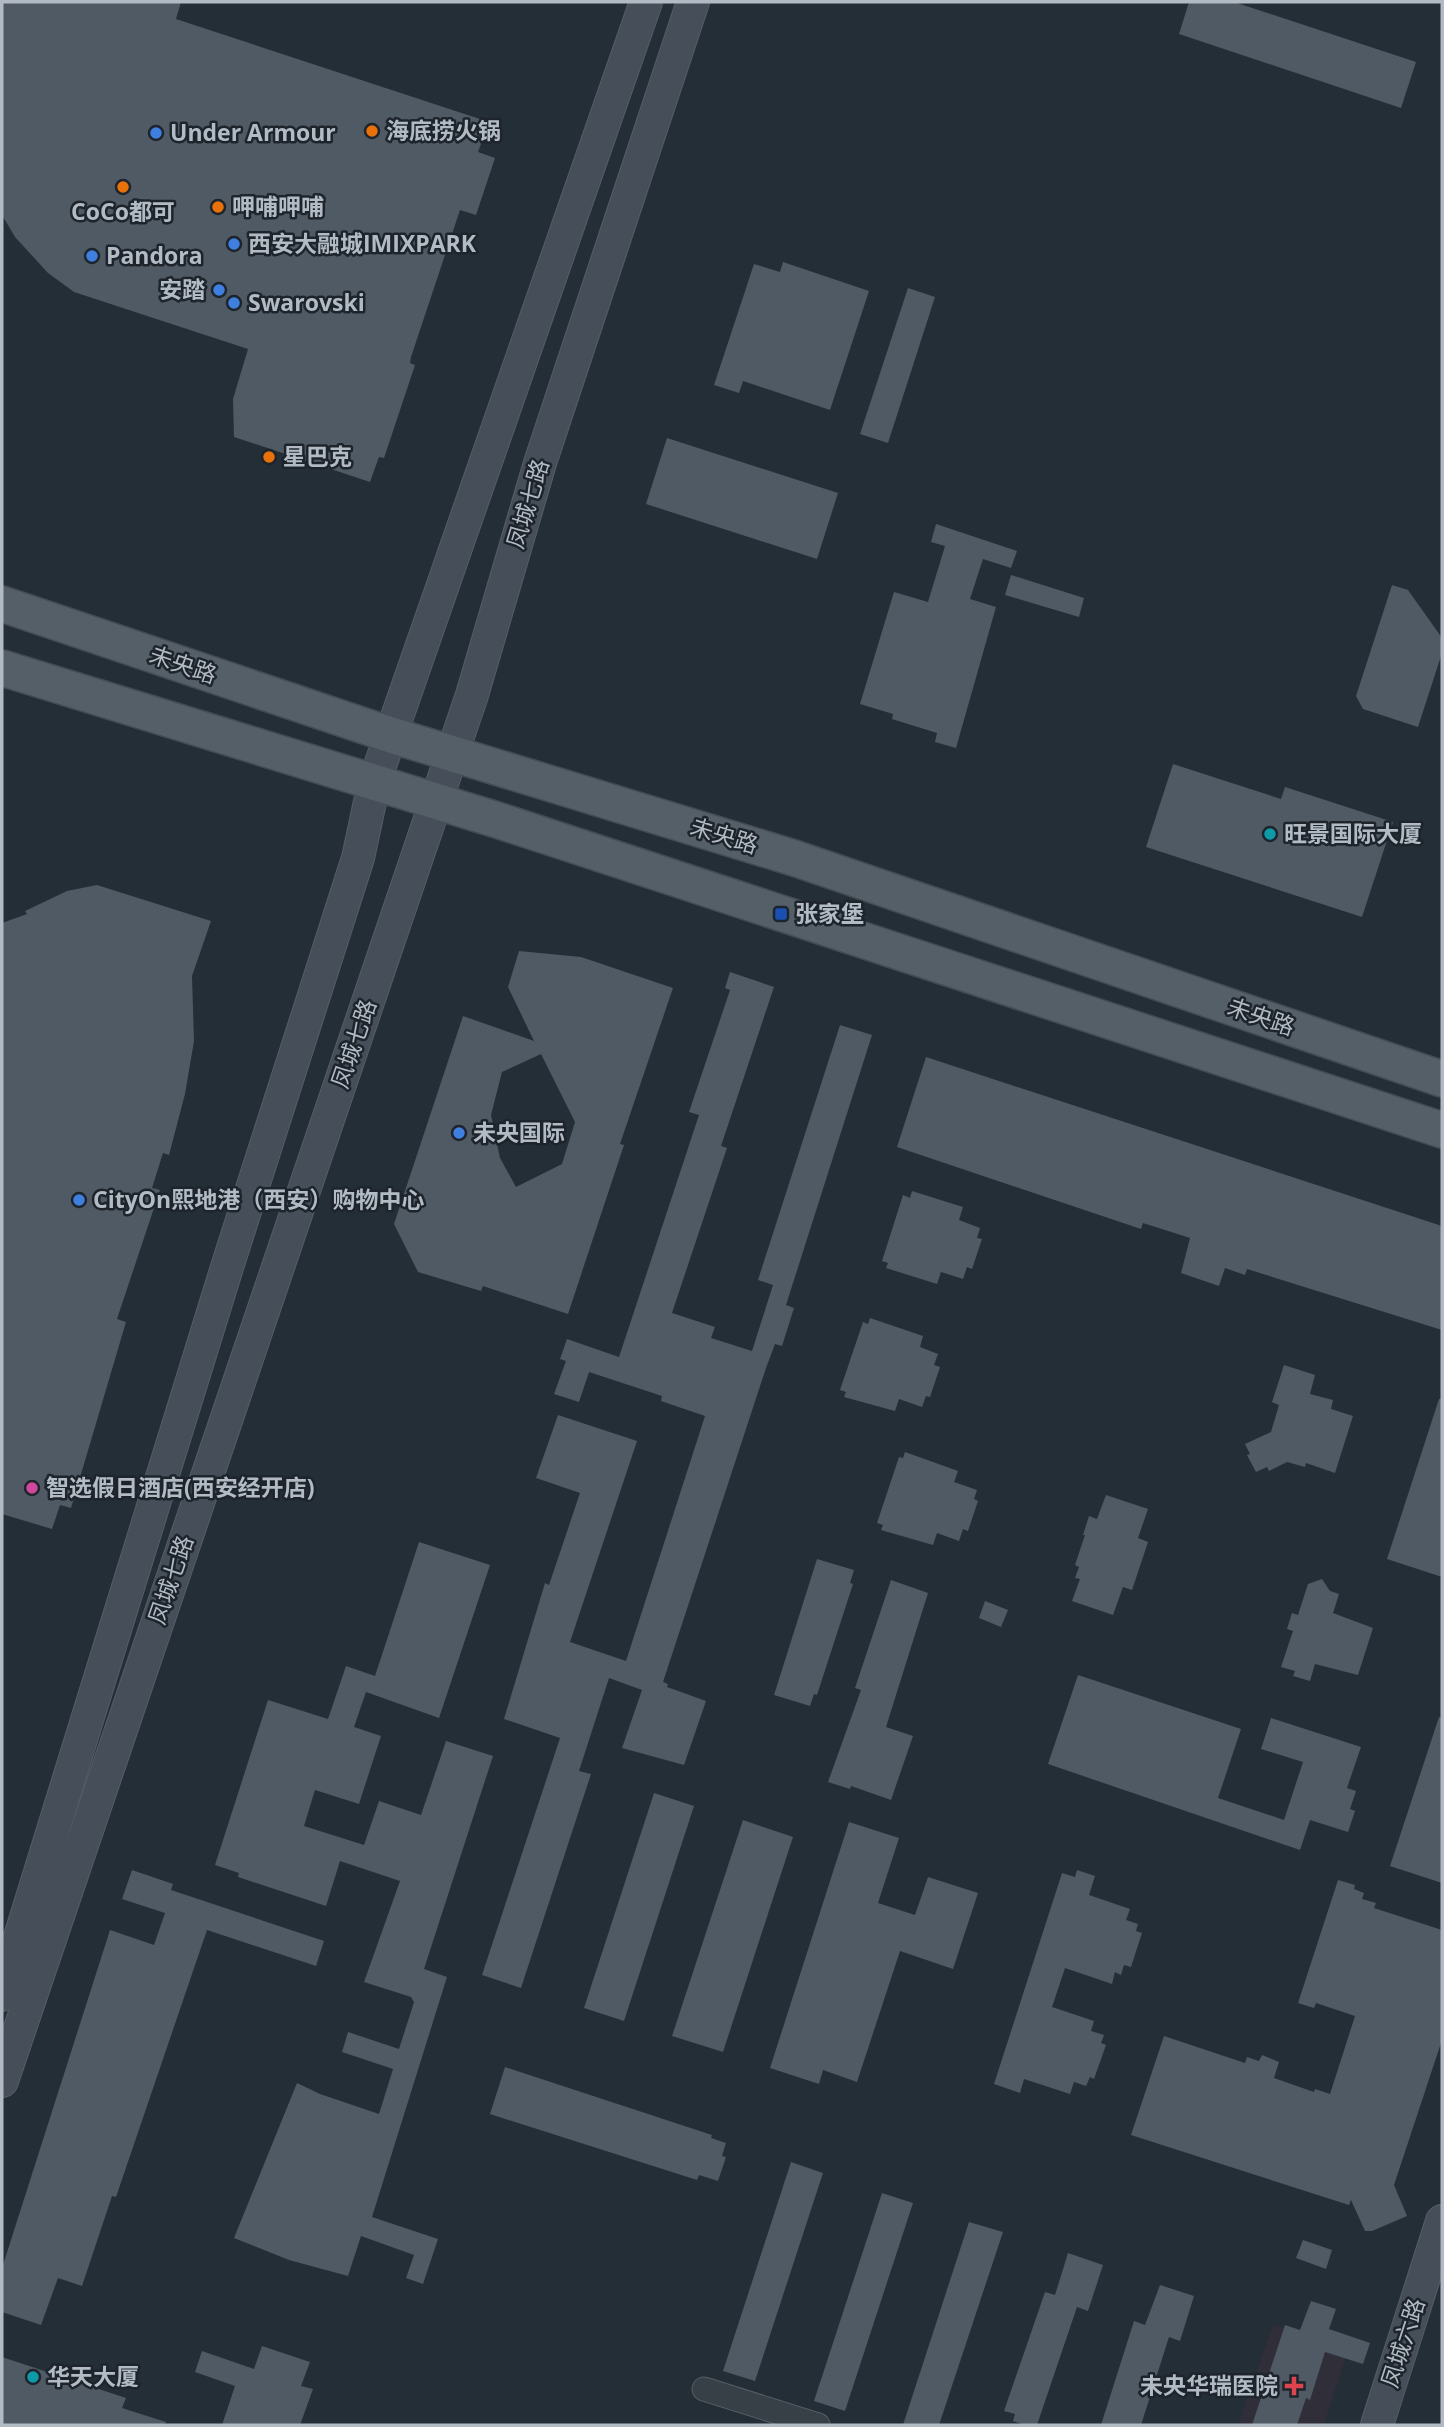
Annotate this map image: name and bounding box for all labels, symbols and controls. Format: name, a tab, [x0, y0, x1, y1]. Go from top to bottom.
place label: 海底捞火锅	[386, 114, 501, 146]
place label: Under Armour	[170, 116, 336, 148]
marker: 海底捞火锅	[364, 123, 380, 139]
marker: Under Armour	[148, 125, 164, 141]
marker: CoCo都可	[115, 179, 131, 195]
place label: 呷哺呷哺	[232, 190, 324, 222]
place label: CoCo都可	[71, 195, 175, 227]
marker: 呷哺呷哺	[210, 199, 226, 215]
place label: 西安大融城IMIXPARK	[248, 227, 477, 259]
marker: 西安大融城IMIXPARK	[226, 236, 242, 252]
place label: Pandora	[106, 239, 203, 271]
marker: Pandora	[84, 248, 100, 264]
place label: 安踏	[159, 273, 206, 305]
marker: 安踏	[211, 282, 227, 298]
place label: Swarovski	[248, 286, 365, 318]
marker: Swarovski	[226, 295, 242, 311]
place label: 星巴克	[283, 440, 352, 472]
marker: 星巴克	[261, 449, 277, 465]
street label: 凤城七路	[498, 455, 556, 552]
street label: 未央路	[145, 638, 221, 690]
street label: 未央路	[687, 810, 762, 860]
place label: 旺景国际大厦	[1284, 817, 1422, 849]
marker: 旺景国际大厦	[1262, 826, 1278, 842]
place label: 张家堡	[795, 897, 864, 929]
marker: 张家堡	[773, 906, 789, 922]
street label: 未央路	[1223, 990, 1299, 1042]
street label: 凤城七路	[323, 995, 383, 1092]
place label: 未央国际	[473, 1116, 565, 1148]
marker: 未央国际	[451, 1125, 467, 1141]
place label: CityOn熙地港（西安）购物中心	[93, 1183, 424, 1215]
marker: CityOn熙地港（西安）购物中心	[71, 1192, 87, 1208]
place label: 智选假日酒店(西安经开店)	[46, 1471, 315, 1503]
marker: 智选假日酒店(西安经开店)	[24, 1480, 40, 1496]
street label: 凤城七路	[140, 1531, 200, 1628]
street label: 凤城六路	[1373, 2294, 1431, 2391]
place label: 华天大厦	[47, 2360, 139, 2392]
marker: 华天大厦	[25, 2369, 41, 2385]
place label: 未央华瑞医院	[1140, 2369, 1278, 2401]
marker: 未央华瑞医院	[1284, 2376, 1304, 2396]

